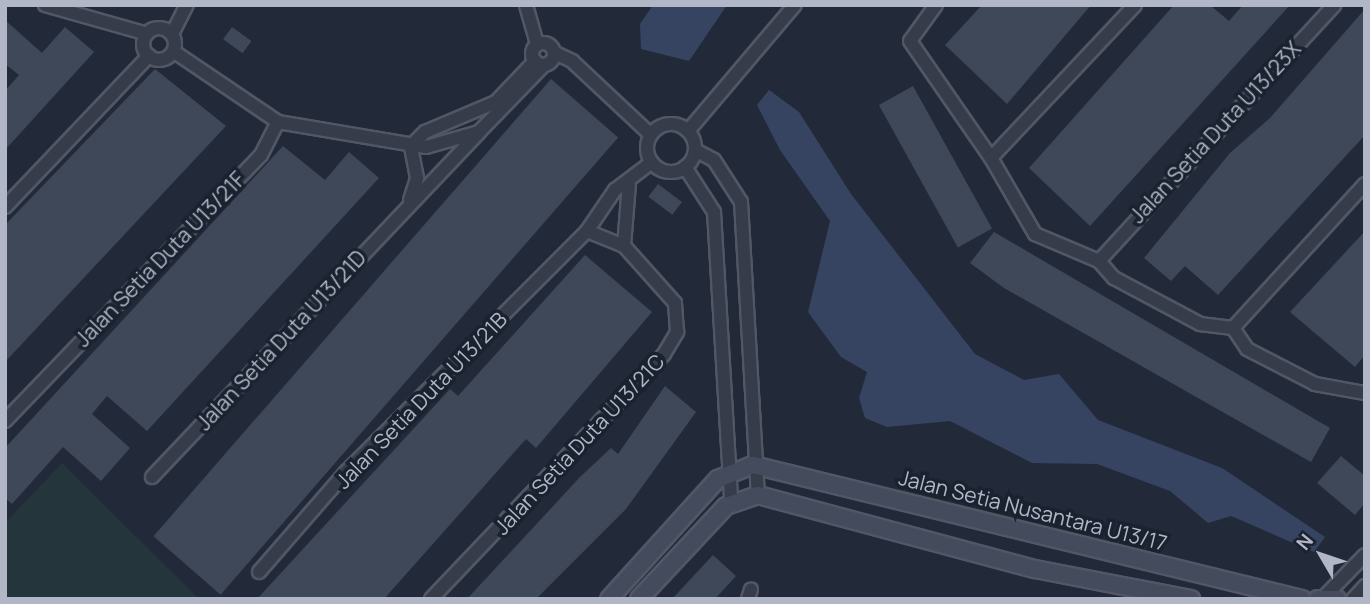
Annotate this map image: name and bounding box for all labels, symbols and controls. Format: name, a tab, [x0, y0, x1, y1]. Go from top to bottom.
street label: Jalan Setia Duta U13/23X	[1124, 36, 1306, 228]
street label: Jalan Setia Duta U13/21F	[70, 166, 250, 352]
street label: Jalan Setia Duta U13/21D	[191, 245, 371, 435]
street label: Jalan Setia Duta U13/21B	[330, 307, 512, 493]
street label: Jalan Setia Duta U13/21C	[489, 348, 669, 540]
street label: Jalan Setia Nusantara U13/17	[896, 464, 1170, 556]
north arrow	[1286, 520, 1356, 590]
text: N	[1290, 528, 1319, 555]

